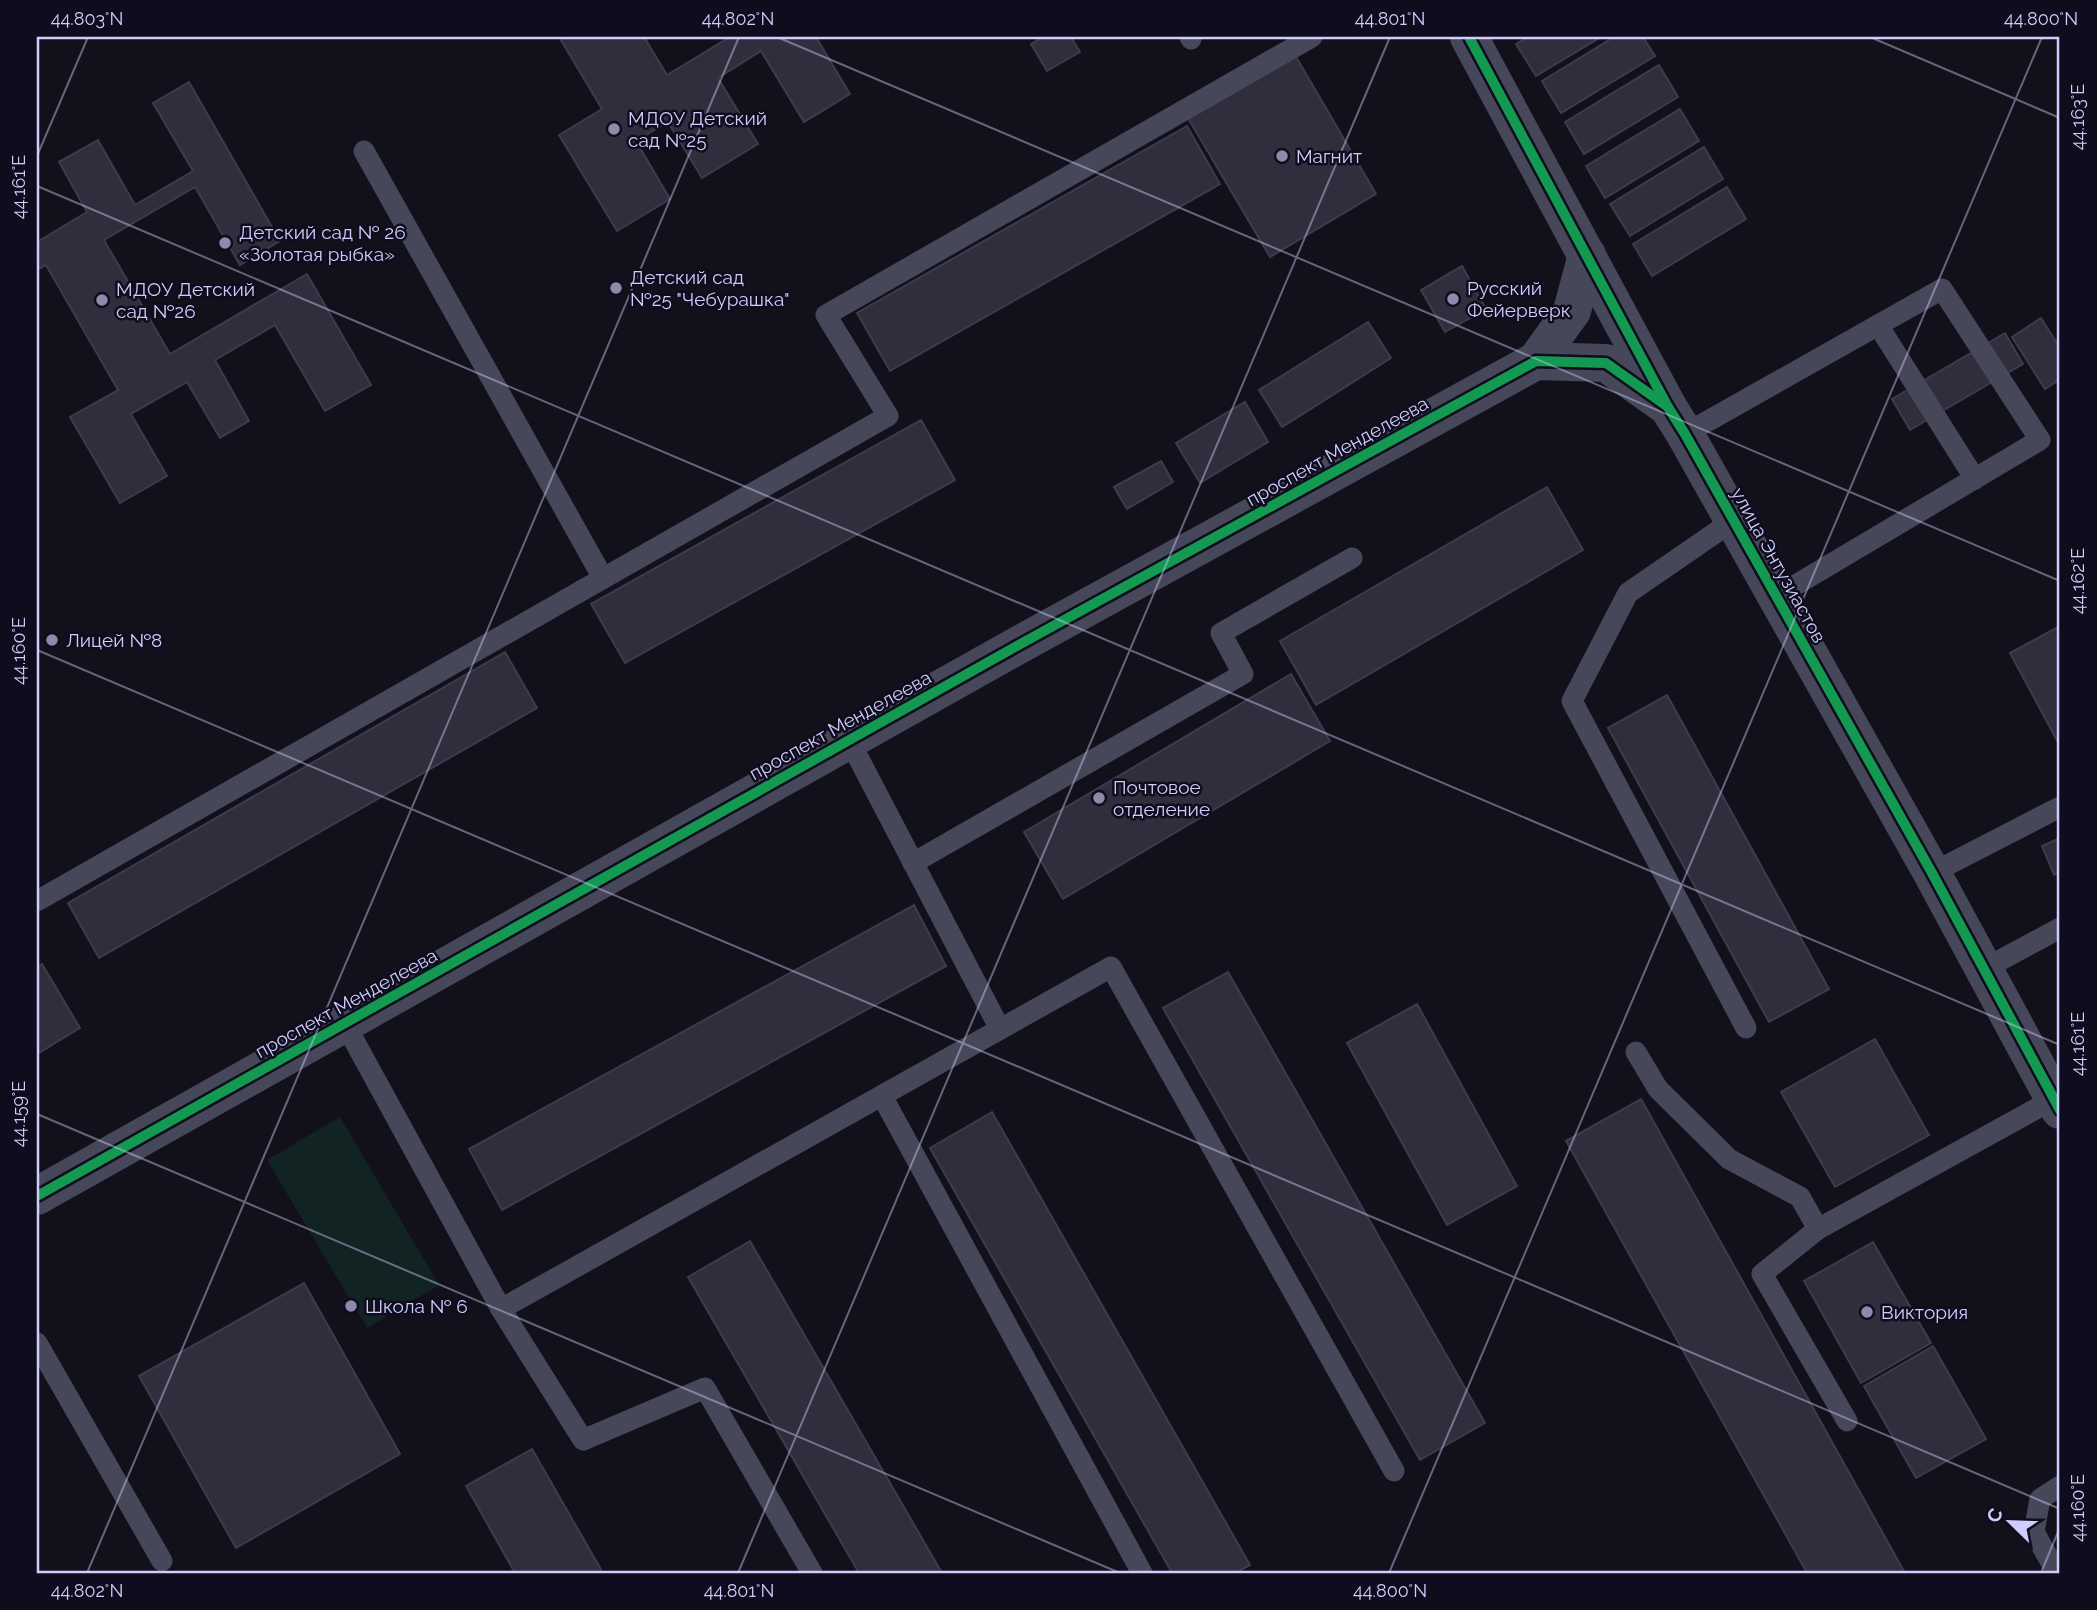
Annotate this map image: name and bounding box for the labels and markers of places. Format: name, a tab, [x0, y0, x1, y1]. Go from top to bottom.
place label: МДОУ Детский сад №25	[628, 107, 767, 151]
marker: МДОУ Детский сад №25	[606, 121, 622, 137]
place label: Магнит	[1296, 145, 1362, 167]
marker: Магнит	[1274, 148, 1290, 164]
place label: Детский сад № 26 «Золотая рыбка»	[239, 221, 406, 265]
marker: Детский сад № 26 «Золотая рыбка»	[217, 235, 233, 251]
place label: Детский сад №25 "Чебурашка"	[630, 266, 790, 310]
place label: Русский Фейерверк	[1467, 277, 1571, 321]
place label: МДОУ Детский сад №26	[116, 278, 255, 322]
marker: Детский сад №25 "Чебурашка"	[608, 280, 624, 296]
marker: Русский Фейерверк	[1445, 291, 1461, 307]
marker: МДОУ Детский сад №26	[94, 292, 110, 308]
place label: Лицей №8	[66, 629, 162, 651]
marker: Лицей №8	[44, 632, 60, 648]
place label: Почтовое отделение	[1113, 776, 1210, 820]
marker: Почтовое отделение	[1091, 790, 1107, 806]
place label: Школа № 6	[365, 1295, 468, 1317]
marker: Школа № 6	[343, 1298, 359, 1314]
place label: Виктория	[1881, 1301, 1968, 1323]
marker: Виктория	[1859, 1304, 1875, 1320]

